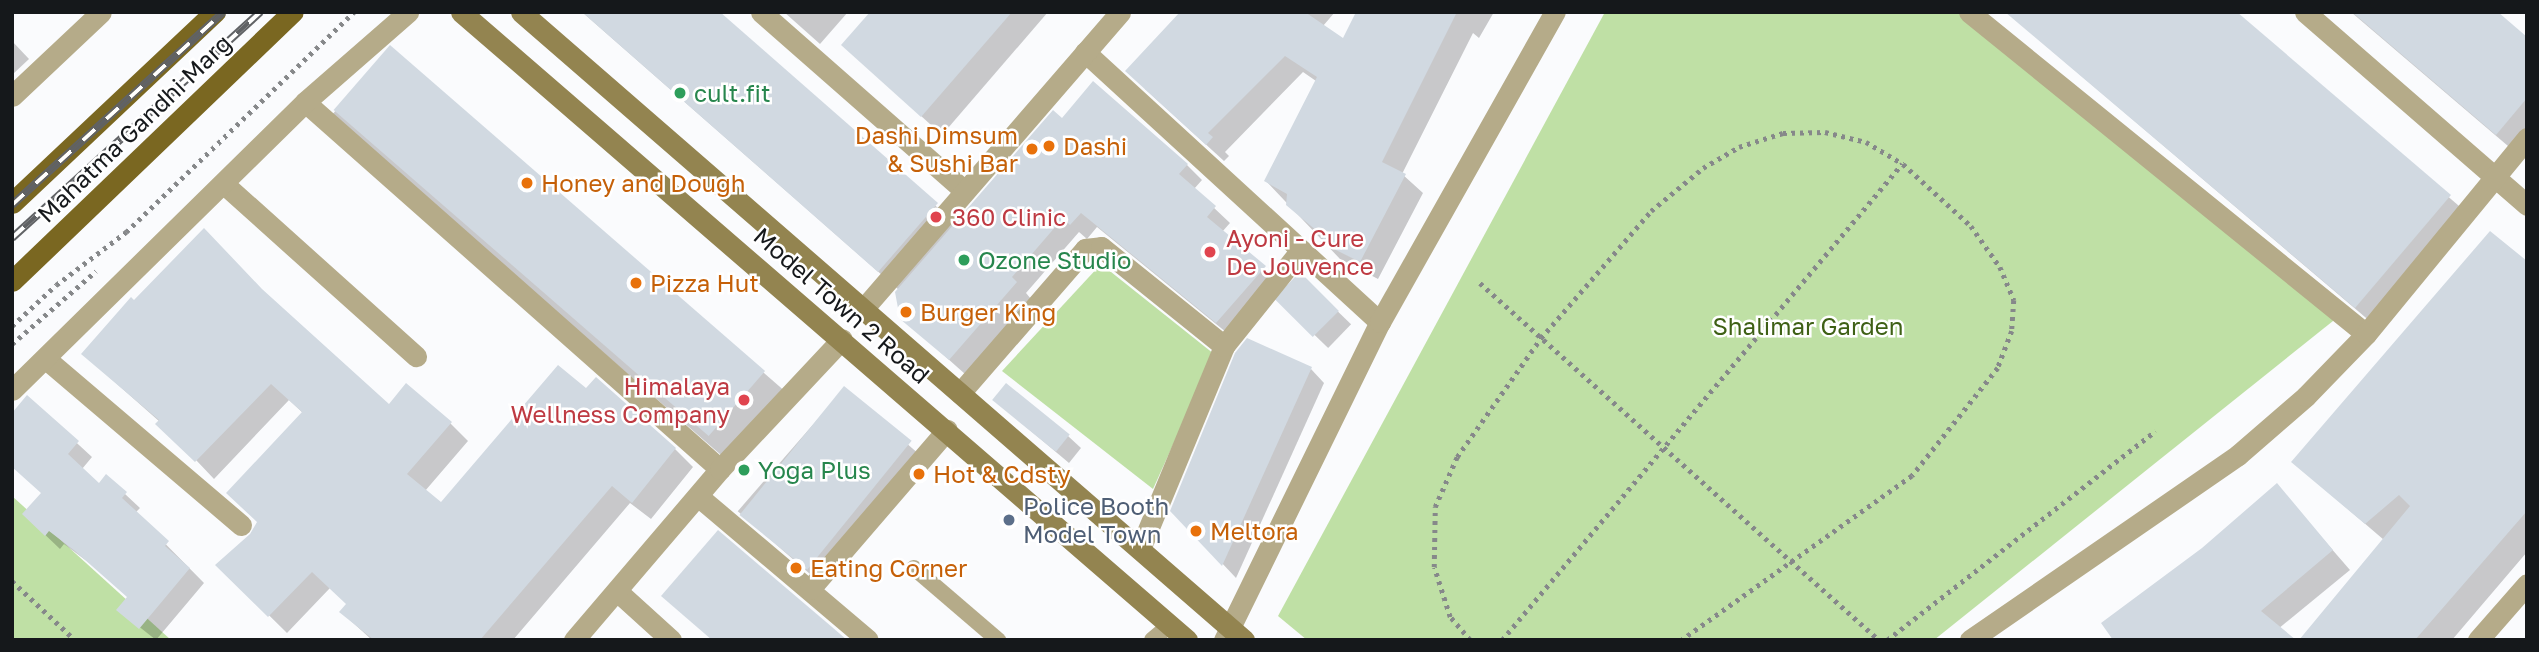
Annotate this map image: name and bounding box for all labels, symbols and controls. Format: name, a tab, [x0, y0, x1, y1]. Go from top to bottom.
street label: Mahatma Gandhi Marg	[31, 28, 237, 228]
place label: cult.fit	[694, 79, 771, 107]
marker: cult.fit	[672, 85, 688, 101]
place label: Dashi Dimsum & Sushi Bar	[855, 121, 1018, 177]
place label: Dashi	[1063, 132, 1127, 160]
marker: Dashi	[1041, 138, 1057, 154]
marker: Dashi Dimsum & Sushi Bar	[1024, 141, 1040, 157]
place label: Honey and Dough	[541, 169, 746, 197]
marker: Honey and Dough	[519, 175, 535, 191]
place label: 360 Clinic	[952, 203, 1066, 231]
marker: 360 Clinic	[926, 207, 946, 227]
street label: Model Town 2 Road	[748, 221, 936, 389]
place label: Ayoni - Cure De Jouvence	[1226, 224, 1374, 280]
marker: Ayoni - Cure De Jouvence	[1200, 242, 1220, 262]
place label: Ozone Studio	[978, 246, 1131, 274]
marker: Ozone Studio	[956, 252, 972, 268]
place label: Pizza Hut	[650, 269, 759, 297]
marker: Pizza Hut	[628, 275, 644, 291]
place label: Burger King	[920, 298, 1056, 326]
marker: Burger King	[898, 304, 914, 320]
park label: Shalimar Garden	[1713, 312, 1903, 340]
place label: Himalaya Wellness Company	[511, 372, 730, 428]
marker: Himalaya Wellness Company	[736, 392, 752, 408]
place label: Yoga Plus	[758, 456, 871, 484]
place label: Hot & Cdsty	[933, 460, 1071, 488]
marker: Yoga Plus	[736, 462, 752, 478]
marker: Hot & Cdsty	[911, 466, 927, 482]
place label: Police Booth Model Town	[1023, 492, 1169, 548]
marker: Police Booth Model Town	[1001, 512, 1017, 528]
place label: Meltora	[1210, 517, 1298, 545]
marker: Meltora	[1188, 523, 1204, 539]
place label: Eating Corner	[810, 554, 967, 582]
marker: Eating Corner	[788, 560, 804, 576]

